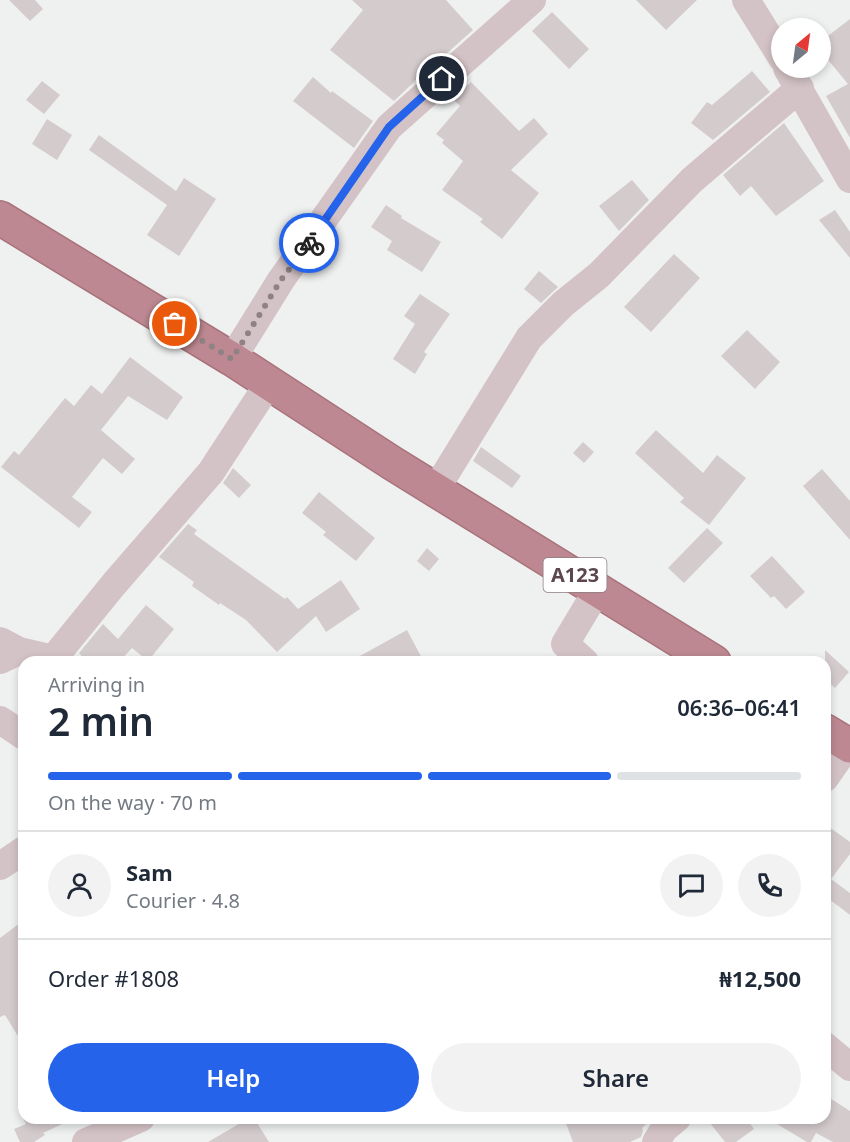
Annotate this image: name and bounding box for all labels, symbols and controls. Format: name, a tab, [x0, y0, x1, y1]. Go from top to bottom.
north arrow	[771, 18, 831, 78]
map controls	[771, 18, 831, 78]
pin	[416, 53, 467, 104]
icon: home	[425, 62, 458, 95]
courier	[279, 213, 339, 273]
icon: bike	[293, 227, 326, 260]
pin	[149, 298, 200, 349]
icon: bag	[158, 307, 191, 340]
road number: A123	[544, 558, 606, 592]
text: Arriving in	[48, 671, 145, 698]
text: 06:36–06:41	[677, 692, 801, 722]
text: 2 min	[48, 694, 154, 747]
text: On the way · 70 m	[48, 789, 217, 816]
button: person	[48, 854, 111, 917]
button: chat	[660, 854, 723, 917]
button: phone	[738, 854, 801, 917]
text: Sam	[126, 857, 173, 887]
text: Courier · 4.8	[126, 887, 240, 914]
text: Order #1808	[48, 963, 179, 993]
text: ₦12,500	[719, 963, 801, 993]
button: Help	[48, 1043, 419, 1112]
button: Share	[431, 1043, 801, 1112]

